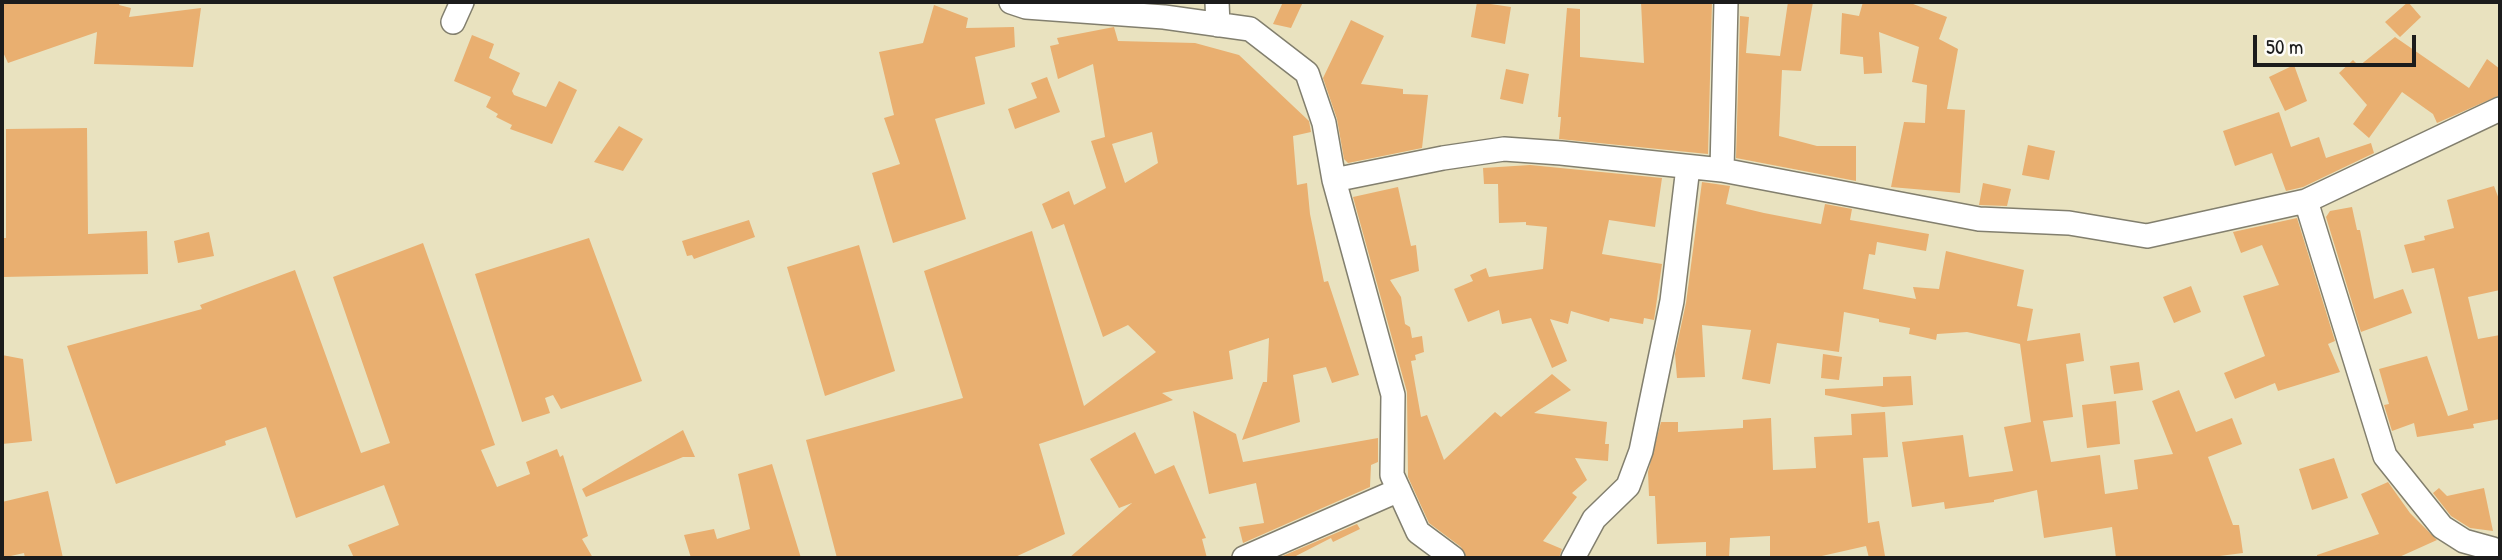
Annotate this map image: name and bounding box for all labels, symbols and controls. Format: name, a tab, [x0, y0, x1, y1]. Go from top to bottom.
scale bar	[2257, 21, 2420, 65]
text: 50 m	[2266, 32, 2303, 61]

